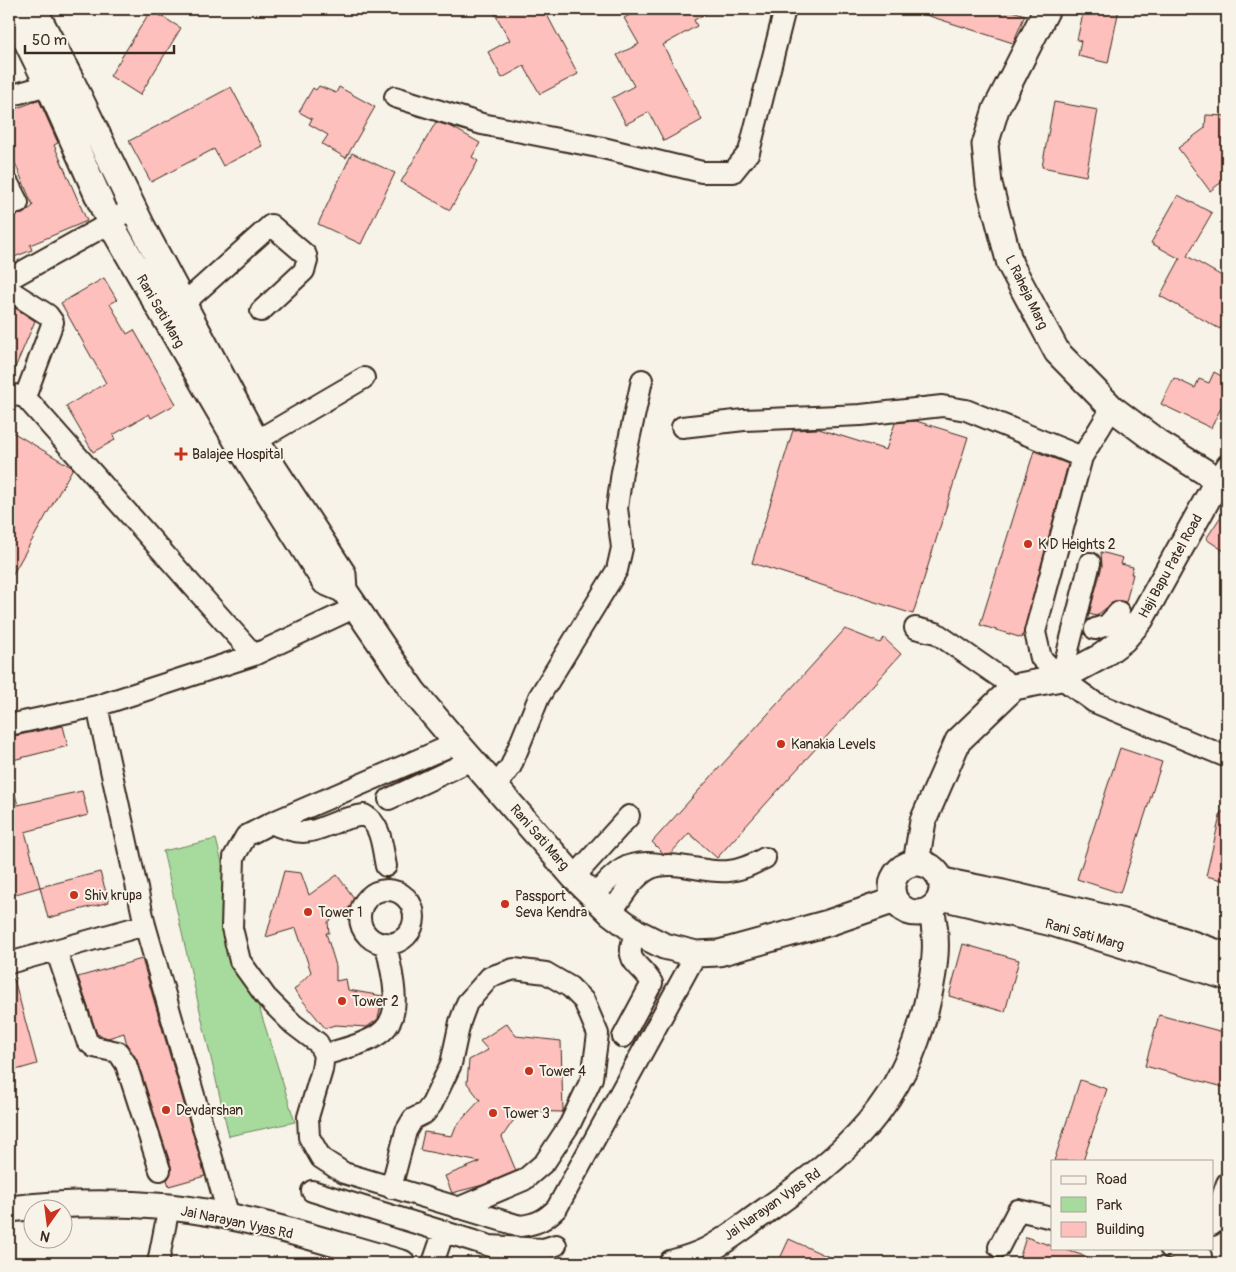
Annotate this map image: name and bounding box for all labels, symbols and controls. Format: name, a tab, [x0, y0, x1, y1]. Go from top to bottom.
scale bar	[25, 22, 174, 54]
text: 50 m	[32, 31, 67, 50]
street label: L Raheja Marg	[1001, 252, 1052, 332]
street label: Rani Sati Marg	[133, 272, 188, 351]
place label: Balajee Hospital	[192, 446, 284, 463]
marker: Balajee Hospital	[174, 447, 188, 461]
street label: Haji Bapu Patel Road	[1135, 511, 1206, 621]
place label: K D Heights 2	[1038, 536, 1116, 553]
marker: K D Heights 2	[1022, 538, 1034, 550]
place label: Kanakia Levels	[791, 736, 876, 753]
marker: Kanakia Levels	[775, 738, 787, 750]
street label: Rani Sati Marg	[506, 801, 573, 874]
place label: Shiv krupa	[84, 887, 142, 904]
place label: Passport Seva Kendra	[515, 888, 587, 921]
marker: Shiv krupa	[68, 889, 80, 901]
marker: Passport Seva Kendra	[499, 898, 511, 910]
place label: Tower 1	[318, 904, 362, 921]
marker: Tower 1	[302, 906, 314, 918]
street label: Rani Sati Marg	[1043, 915, 1126, 954]
place label: Tower 2	[352, 993, 399, 1010]
marker: Tower 2	[336, 995, 348, 1007]
place label: Tower 4	[539, 1063, 586, 1080]
marker: Tower 4	[523, 1065, 535, 1077]
place label: Devdarshan	[176, 1102, 243, 1119]
marker: Devdarshan	[160, 1104, 172, 1116]
place label: Tower 3	[503, 1105, 550, 1122]
marker: Tower 3	[487, 1107, 499, 1119]
legend	[1051, 1160, 1214, 1250]
street label: Jai Narayan Vyas Rd	[721, 1165, 824, 1244]
text: Road	[1096, 1170, 1127, 1189]
text: Park	[1096, 1196, 1123, 1215]
north arrow	[22, 1200, 72, 1250]
street label: Jai Narayan Vyas Rd	[179, 1202, 295, 1243]
text: Building	[1096, 1220, 1144, 1239]
text: N	[38, 1227, 52, 1246]

